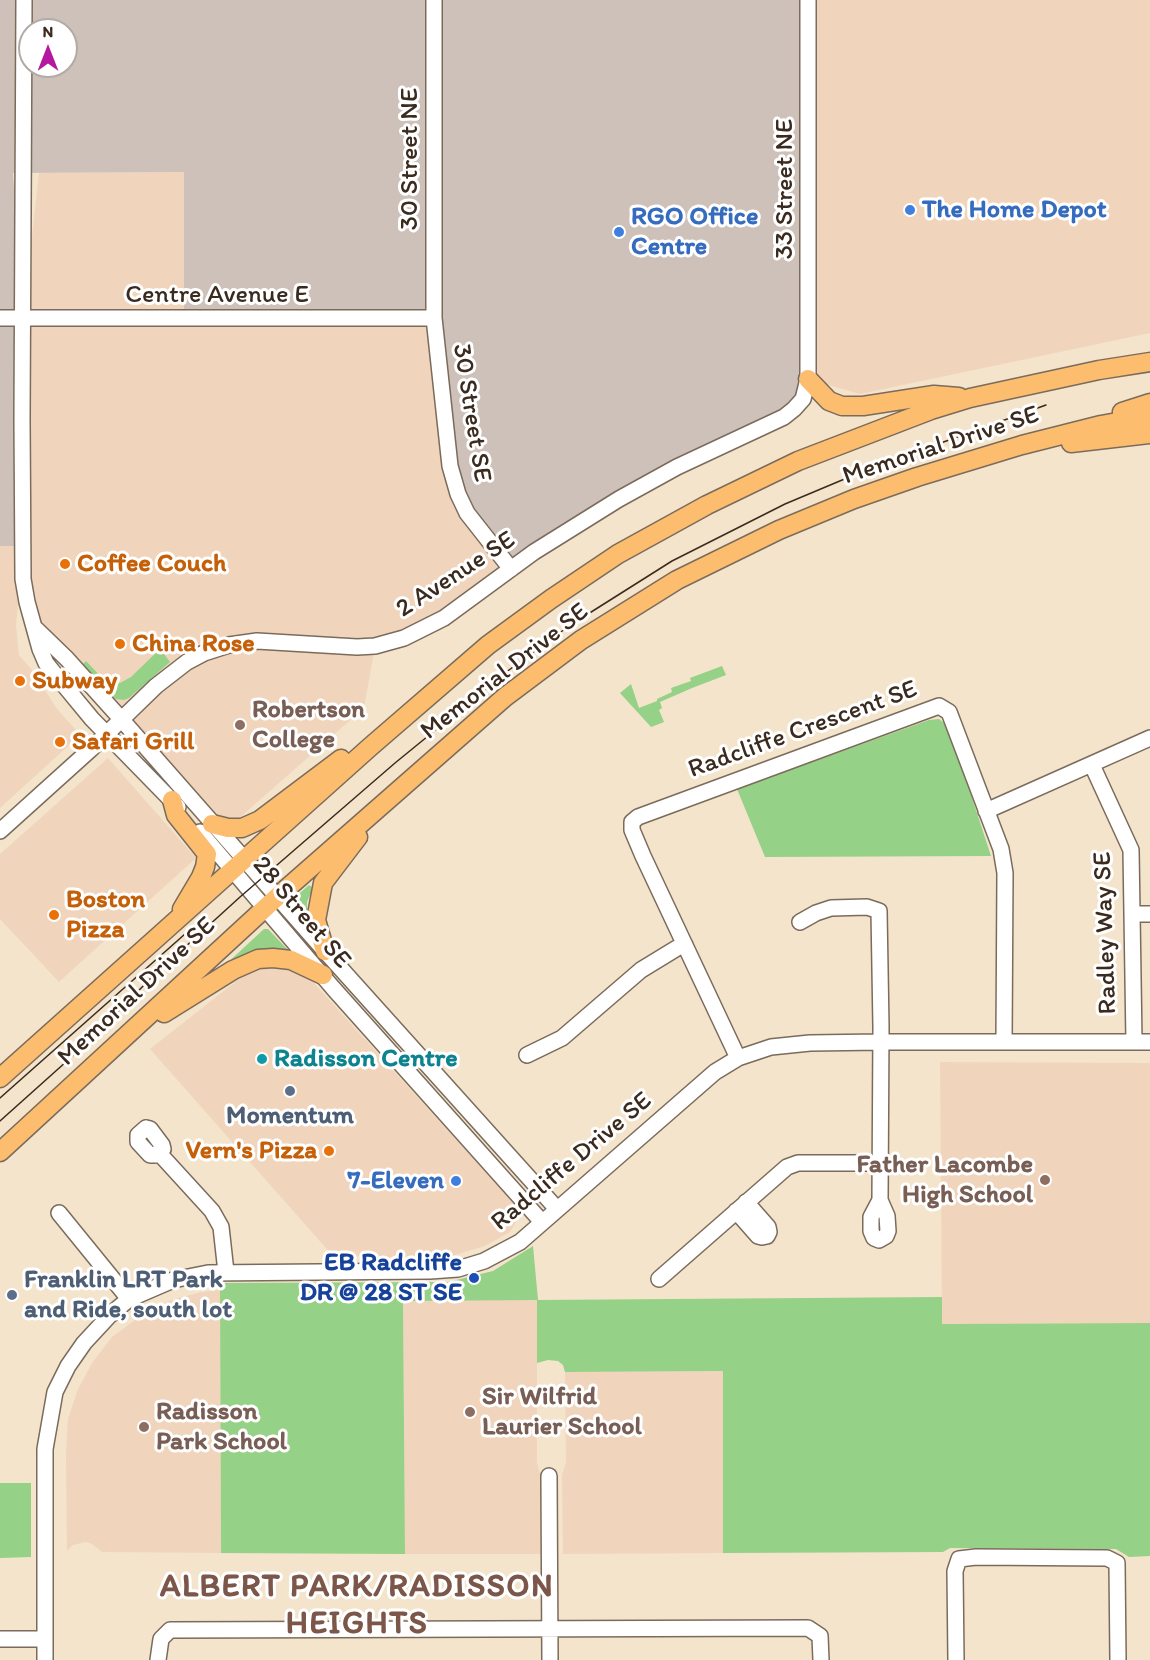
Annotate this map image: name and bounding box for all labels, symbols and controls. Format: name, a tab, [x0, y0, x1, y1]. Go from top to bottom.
north arrow	[18, 18, 78, 78]
text: N	[43, 22, 53, 41]
street label: 30 Street NE	[394, 88, 426, 230]
street label: 33 Street NE	[769, 119, 801, 259]
place label: The Home Depot	[922, 194, 1106, 226]
place label: RGO Office Centre	[631, 201, 758, 262]
marker: The Home Depot	[903, 203, 917, 217]
marker: RGO Office Centre	[612, 225, 626, 239]
street label: Centre Avenue E	[125, 279, 309, 311]
street label: 30 Street SE	[445, 342, 497, 484]
street label: Memorial Drive SE	[839, 400, 1043, 492]
street label: 2 Avenue SE	[391, 525, 521, 625]
place label: Coffee Couch	[77, 548, 226, 580]
marker: Coffee Couch	[58, 557, 72, 571]
street label: Memorial Drive SE	[415, 597, 595, 747]
place label: China Rose	[132, 628, 255, 660]
marker: China Rose	[113, 637, 127, 651]
place label: Subway	[32, 665, 117, 697]
marker: Subway	[13, 674, 27, 688]
street label: Radcliffe Crescent SE	[684, 674, 922, 786]
place label: Robertson College	[252, 694, 365, 756]
marker: Robertson College	[233, 718, 247, 732]
place label: Safari Grill	[72, 726, 194, 758]
marker: Safari Grill	[53, 735, 67, 749]
street label: 28 Street SE	[245, 850, 357, 976]
street label: Radley Way SE	[1088, 851, 1124, 1015]
place label: Boston Pizza	[66, 884, 145, 946]
marker: Boston Pizza	[47, 908, 61, 922]
street label: Memorial Drive SE	[52, 911, 222, 1073]
place label: Radisson Centre	[274, 1043, 457, 1075]
marker: Radisson Centre	[255, 1052, 269, 1066]
marker: Momentum	[283, 1084, 297, 1098]
street label: Radcliffe Drive SE	[485, 1086, 659, 1238]
place label: Momentum	[226, 1100, 354, 1132]
place label: Vern's Pizza	[186, 1135, 317, 1167]
marker: Vern's Pizza	[322, 1144, 336, 1158]
place label: Father Lacombe High School	[856, 1149, 1033, 1210]
place label: 7-Eleven	[347, 1165, 444, 1197]
marker: Father Lacombe High School	[1038, 1173, 1052, 1187]
marker: 7-Eleven	[449, 1174, 463, 1188]
place label: EB Radcliffe DR @ 28 ST SE	[300, 1247, 462, 1308]
place label: Franklin LRT Park and Ride, south lot	[24, 1264, 232, 1326]
marker: EB Radcliffe DR @ 28 ST SE	[467, 1271, 481, 1285]
marker: Franklin LRT Park and Ride, south lot	[5, 1288, 19, 1302]
place label: Sir Wilfrid Laurier School	[482, 1381, 642, 1442]
place label: Radisson Park School	[156, 1396, 287, 1458]
marker: Sir Wilfrid Laurier School	[463, 1405, 477, 1419]
marker: Radisson Park School	[137, 1420, 151, 1434]
district label: ALBERT PARK/RADISSON HEIGHTS	[162, 1569, 552, 1644]

